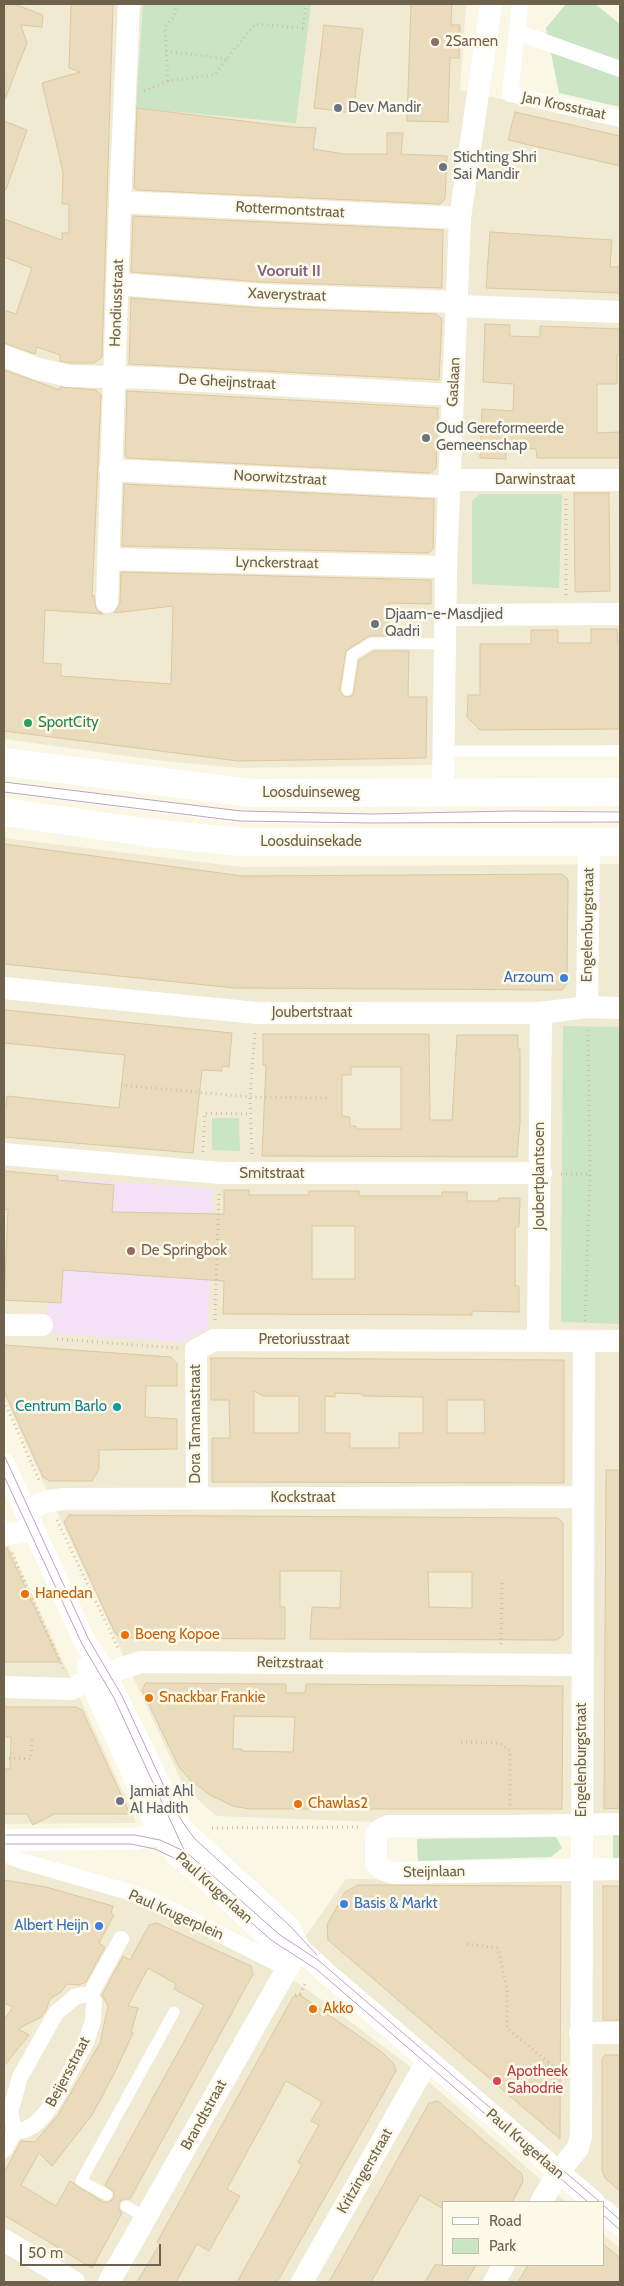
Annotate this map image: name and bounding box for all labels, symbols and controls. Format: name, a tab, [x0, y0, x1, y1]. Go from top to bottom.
place label: 2Samen	[445, 33, 498, 51]
marker: 2Samen	[429, 36, 441, 48]
street label: Jan Krosstraat	[520, 88, 608, 124]
place label: Dev Mandir	[348, 99, 421, 117]
marker: Dev Mandir	[332, 102, 344, 114]
place label: Stichting Shri Sai Mandir	[453, 149, 537, 184]
marker: Stichting Shri Sai Mandir	[437, 161, 449, 173]
street label: Rottermontstraat	[235, 198, 345, 222]
street label: Hondiusstraat	[106, 259, 128, 347]
district label: Vooruit II	[257, 261, 321, 281]
street label: Xaverystraat	[248, 285, 326, 305]
street label: Gaslaan	[444, 357, 464, 407]
street label: De Gheijnstraat	[178, 370, 276, 394]
place label: Oud Gereformeerde Gemeenschap	[436, 420, 564, 455]
marker: Oud Gereformeerde Gemeenschap	[420, 432, 432, 444]
street label: Noorwitzstraat	[233, 467, 327, 489]
street label: Darwinstraat	[495, 471, 575, 489]
street label: Lynckerstraat	[235, 553, 319, 573]
place label: Djaam-e-Masdjied Qadri	[385, 606, 503, 641]
marker: Djaam-e-Masdjied Qadri	[369, 618, 381, 630]
place label: SportCity	[38, 714, 99, 732]
marker: SportCity	[22, 717, 34, 729]
street label: Loosduinseweg	[262, 784, 360, 802]
street label: Loosduinsekade	[260, 833, 362, 851]
street label: Engelenburgstraat	[578, 867, 598, 983]
place label: Arzoum	[504, 969, 554, 987]
marker: Arzoum	[558, 972, 570, 984]
street label: Joubertstraat	[272, 1004, 352, 1022]
street label: Joubertplantsoen	[531, 1122, 549, 1230]
street label: Smitstraat	[239, 1165, 305, 1183]
place label: De Springbok	[141, 1242, 227, 1260]
marker: De Springbok	[125, 1245, 137, 1257]
street label: Pretoriusstraat	[258, 1331, 350, 1349]
street label: Dora Tamanastraat	[187, 1364, 205, 1484]
place label: Centrum Barlo	[15, 1398, 107, 1416]
marker: Centrum Barlo	[111, 1401, 123, 1413]
street label: Kockstraat	[271, 1489, 335, 1507]
place label: Hanedan	[35, 1585, 93, 1603]
marker: Hanedan	[19, 1588, 31, 1600]
place label: Boeng Kopoe	[135, 1626, 220, 1644]
marker: Boeng Kopoe	[119, 1629, 131, 1641]
street label: Reitzstraat	[256, 1653, 324, 1673]
place label: Snackbar Frankie	[159, 1689, 265, 1707]
marker: Snackbar Frankie	[143, 1692, 155, 1704]
street label: Engelenburgstraat	[573, 1703, 591, 1817]
place label: Jamiat Ahl Al Hadith	[130, 1783, 194, 1818]
marker: Jamiat Ahl Al Hadith	[114, 1795, 126, 1807]
place label: Chawlas2	[308, 1795, 368, 1813]
marker: Chawlas2	[292, 1798, 304, 1810]
street label: Paul Krugerlaan	[172, 1849, 256, 1927]
street label: Steijnlaan	[403, 1862, 465, 1882]
street label: Paul Krugerplein	[126, 1886, 226, 1944]
place label: Basis & Markt	[354, 1895, 437, 1913]
marker: Basis & Markt	[338, 1898, 350, 1910]
place label: Albert Heijn	[14, 1917, 89, 1935]
marker: Albert Heijn	[93, 1920, 105, 1932]
place label: Akko	[323, 2000, 354, 2018]
marker: Akko	[307, 2003, 319, 2015]
street label: Beijersstraat	[42, 2034, 94, 2110]
place label: Apotheek Sahodrie	[507, 2063, 568, 2098]
marker: Apotheek Sahodrie	[491, 2075, 503, 2087]
street label: Brandtstraat	[177, 2077, 231, 2153]
street label: Paul Krugerlaan	[482, 2105, 568, 2183]
street label: Kritzingerstraat	[333, 2125, 397, 2217]
legend	[442, 2201, 604, 2266]
text: Road	[489, 2212, 522, 2230]
scale bar	[22, 2234, 164, 2266]
text: Park	[489, 2237, 516, 2255]
text: 50 m	[28, 2244, 63, 2262]

